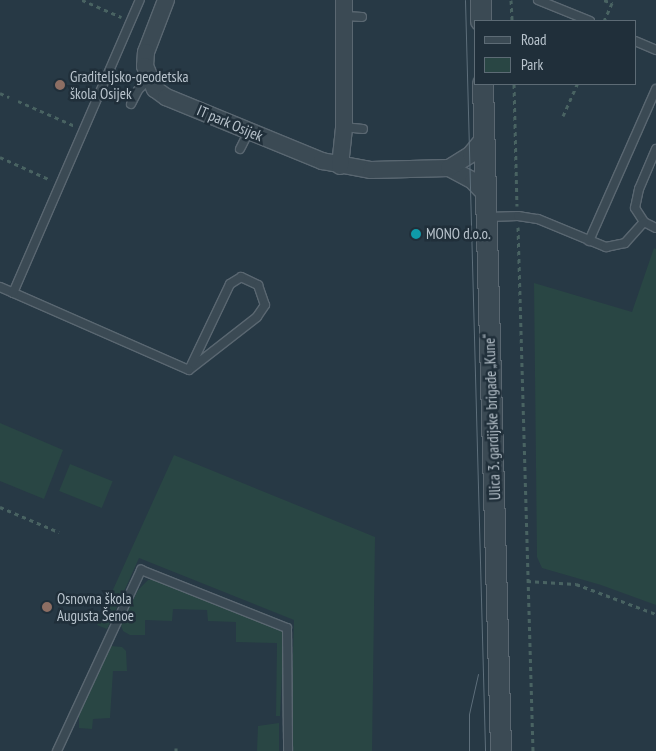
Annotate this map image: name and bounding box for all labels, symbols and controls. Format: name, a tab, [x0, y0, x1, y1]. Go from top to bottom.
legend	[473, 20, 636, 85]
text: Road	[521, 30, 547, 49]
text: Park	[521, 55, 543, 74]
place label: Graditeljsko-geodetska škola Osijek	[70, 67, 188, 102]
marker: Graditeljsko-geodetska škola Osijek	[54, 79, 66, 91]
street label: IT park Osijek	[194, 101, 266, 145]
place label: MONO d.o.o.	[426, 225, 491, 243]
marker: MONO d.o.o.	[410, 228, 422, 240]
street label: Ulica 3. gardijske brigade „Kune“	[480, 333, 504, 501]
place label: Osnovna škola Augusta Šenoe	[57, 589, 134, 624]
marker: Osnovna škola Augusta Šenoe	[41, 601, 53, 613]

